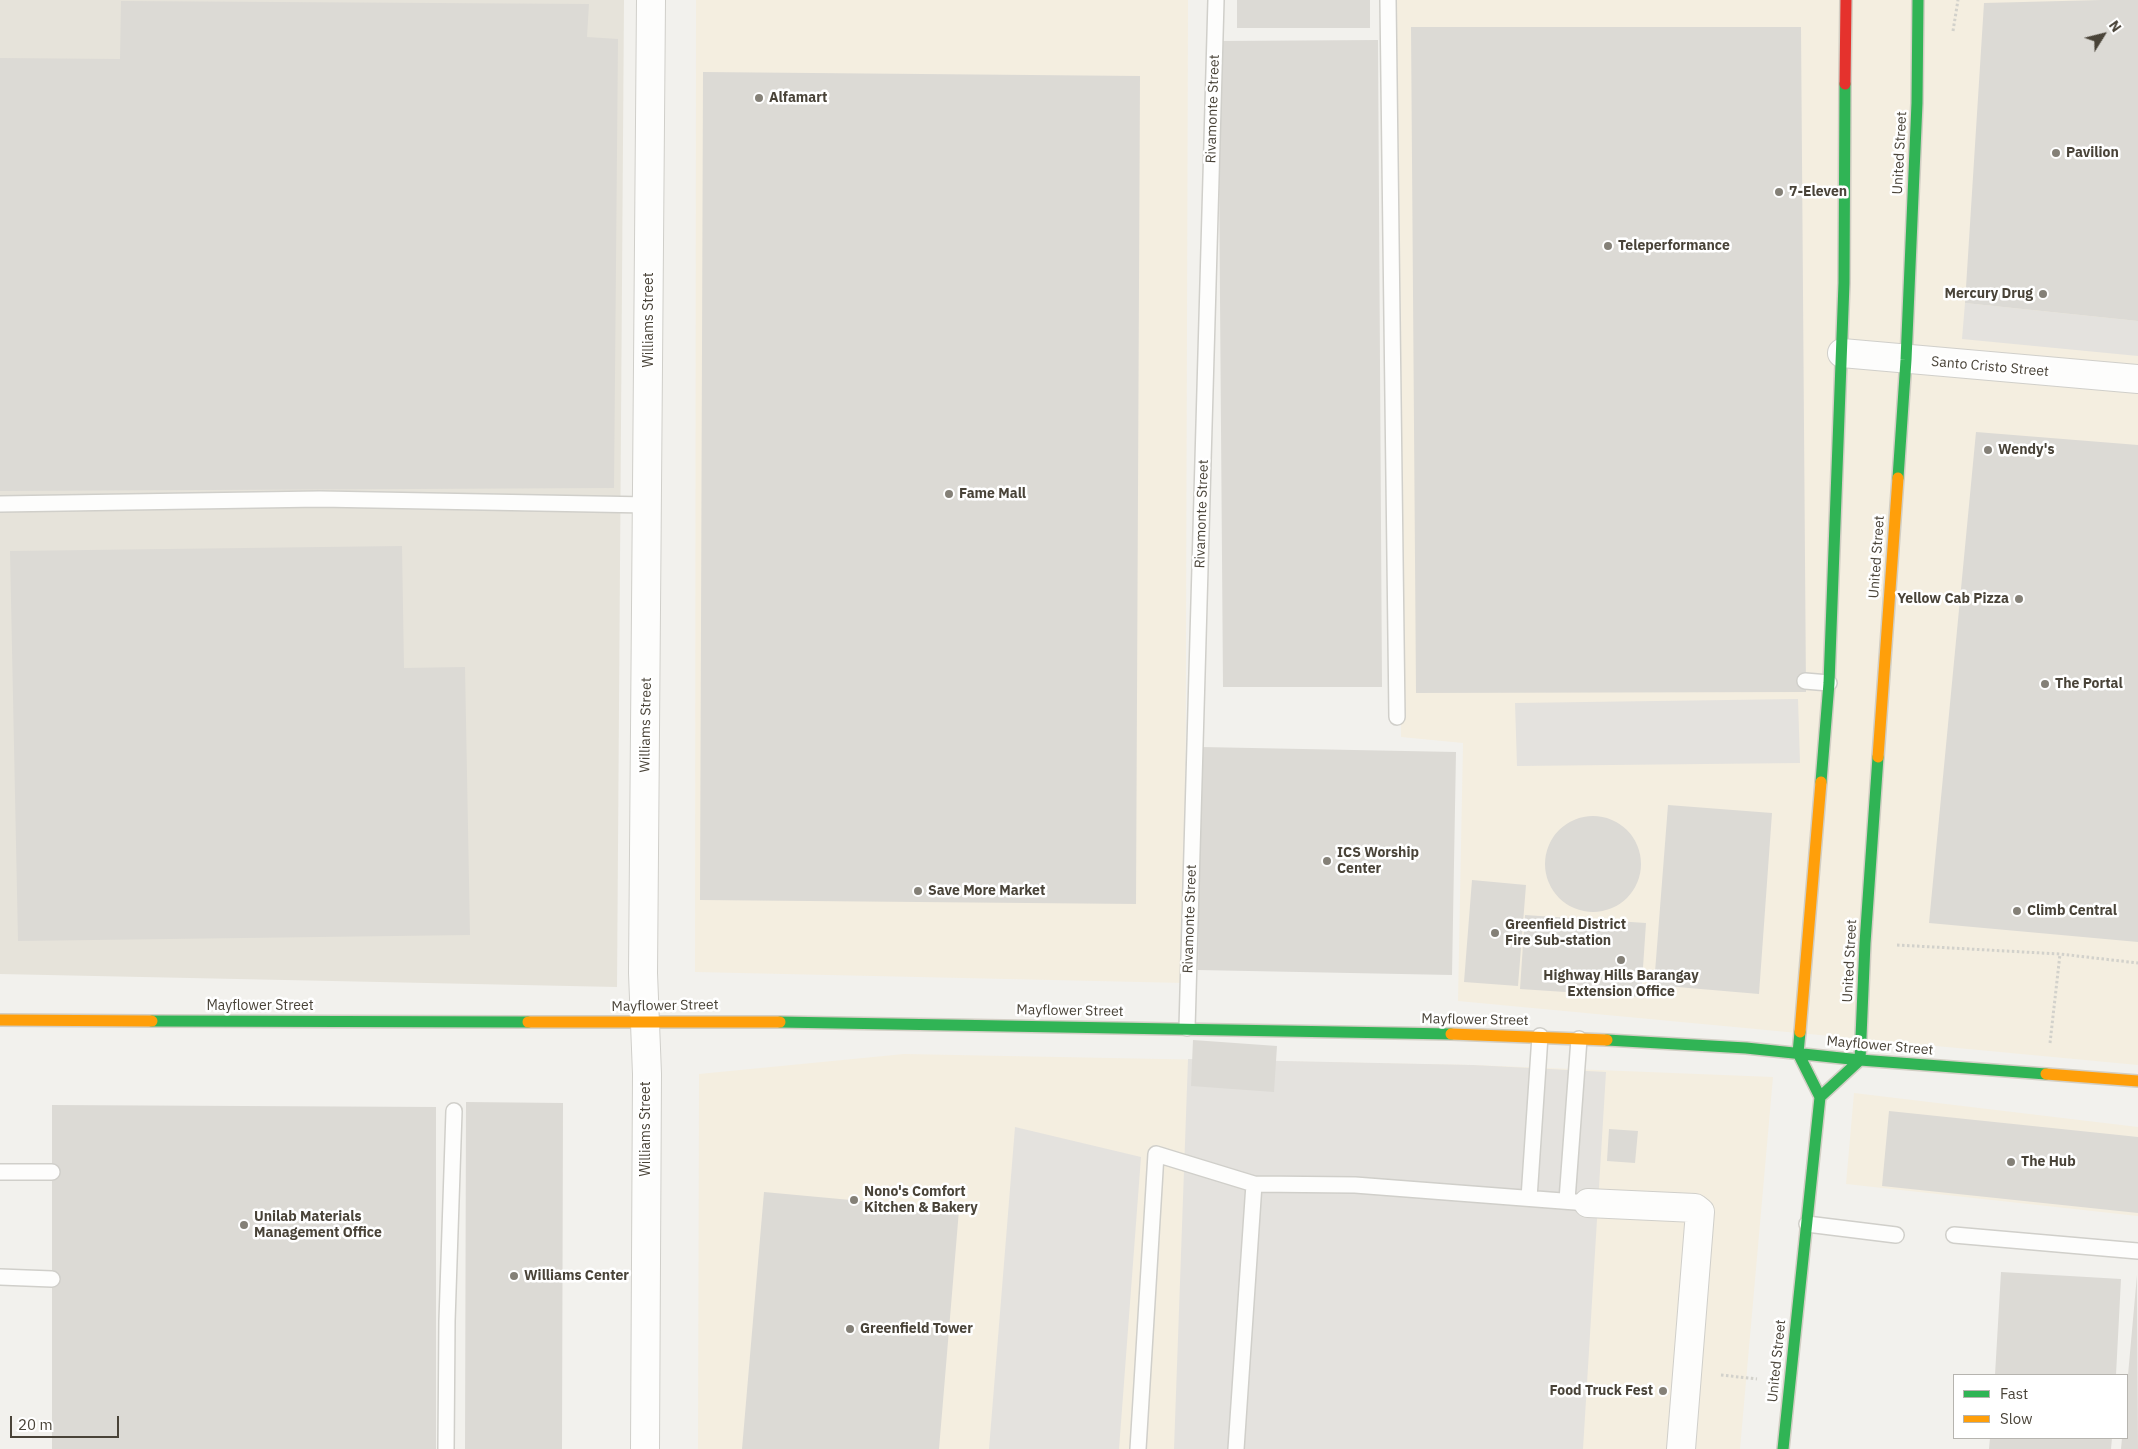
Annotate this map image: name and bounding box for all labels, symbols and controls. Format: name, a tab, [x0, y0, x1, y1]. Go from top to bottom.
north arrow	[2078, 10, 2128, 60]
text: N	[2105, 17, 2125, 36]
street label: Rivamonte Street	[1203, 54, 1223, 164]
place label: Alfamart	[769, 90, 827, 106]
marker: Alfamart	[753, 92, 765, 104]
street label: United Street	[1889, 111, 1911, 195]
place label: Pavilion	[2066, 145, 2119, 161]
marker: Pavilion	[2050, 147, 2062, 159]
place label: 7-Eleven	[1789, 184, 1847, 200]
marker: 7-Eleven	[1773, 186, 1785, 198]
place label: Teleperformance	[1618, 238, 1730, 254]
marker: Teleperformance	[1602, 240, 1614, 252]
street label: Williams Street	[641, 272, 657, 368]
place label: Mercury Drug	[1944, 286, 2033, 302]
marker: Mercury Drug	[2037, 288, 2049, 300]
street label: Santo Cristo Street	[1930, 353, 2050, 381]
place label: Wendy's	[1998, 442, 2055, 458]
marker: Wendy's	[1982, 444, 1994, 456]
street label: Rivamonte Street	[1192, 459, 1212, 569]
place label: Fame Mall	[959, 486, 1026, 502]
marker: Fame Mall	[943, 488, 955, 500]
street label: United Street	[1866, 515, 1888, 599]
place label: Yellow Cab Pizza	[1897, 591, 2009, 607]
marker: Yellow Cab Pizza	[2013, 593, 2025, 605]
place label: The Portal	[2055, 676, 2123, 692]
street label: Williams Street	[637, 677, 655, 773]
marker: The Portal	[2039, 678, 2051, 690]
place label: ICS Worship Center	[1337, 845, 1419, 878]
marker: ICS Worship Center	[1321, 855, 1333, 867]
street label: Rivamonte Street	[1180, 864, 1200, 974]
place label: Save More Market	[928, 883, 1045, 899]
marker: Save More Market	[912, 885, 924, 897]
place label: Climb Central	[2027, 903, 2117, 919]
marker: Climb Central	[2011, 905, 2023, 917]
place label: Greenfield District Fire Sub-station	[1505, 917, 1626, 950]
street label: United Street	[1839, 919, 1861, 1003]
marker: Greenfield District Fire Sub-station	[1489, 927, 1501, 939]
marker: Highway Hills Barangay Extension Office	[1615, 954, 1627, 966]
place label: Highway Hills Barangay Extension Office	[1543, 968, 1699, 1000]
street label: Mayflower Street	[611, 997, 719, 1015]
street label: Mayflower Street	[206, 998, 314, 1014]
street label: Mayflower Street	[1016, 1002, 1124, 1020]
street label: Mayflower Street	[1421, 1011, 1529, 1029]
street label: Mayflower Street	[1826, 1033, 1934, 1059]
street label: Williams Street	[638, 1081, 654, 1177]
place label: The Hub	[2021, 1154, 2076, 1170]
marker: The Hub	[2005, 1156, 2017, 1168]
place label: Nono's Comfort Kitchen & Bakery	[864, 1184, 978, 1216]
marker: Nono's Comfort Kitchen & Bakery	[848, 1194, 860, 1206]
place label: Unilab Materials Management Office	[254, 1209, 382, 1242]
marker: Unilab Materials Management Office	[238, 1219, 250, 1231]
place label: Williams Center	[524, 1268, 629, 1284]
marker: Williams Center	[508, 1270, 520, 1282]
street label: United Street	[1764, 1319, 1790, 1403]
place label: Greenfield Tower	[860, 1321, 973, 1337]
marker: Greenfield Tower	[844, 1323, 856, 1335]
legend	[1953, 1374, 2128, 1439]
place label: Food Truck Fest	[1550, 1383, 1653, 1399]
text: Fast	[2000, 1384, 2028, 1403]
marker: Food Truck Fest	[1657, 1385, 1669, 1397]
scale bar	[12, 1406, 121, 1438]
text: Slow	[2000, 1409, 2033, 1428]
text: 20 m	[18, 1415, 53, 1434]

